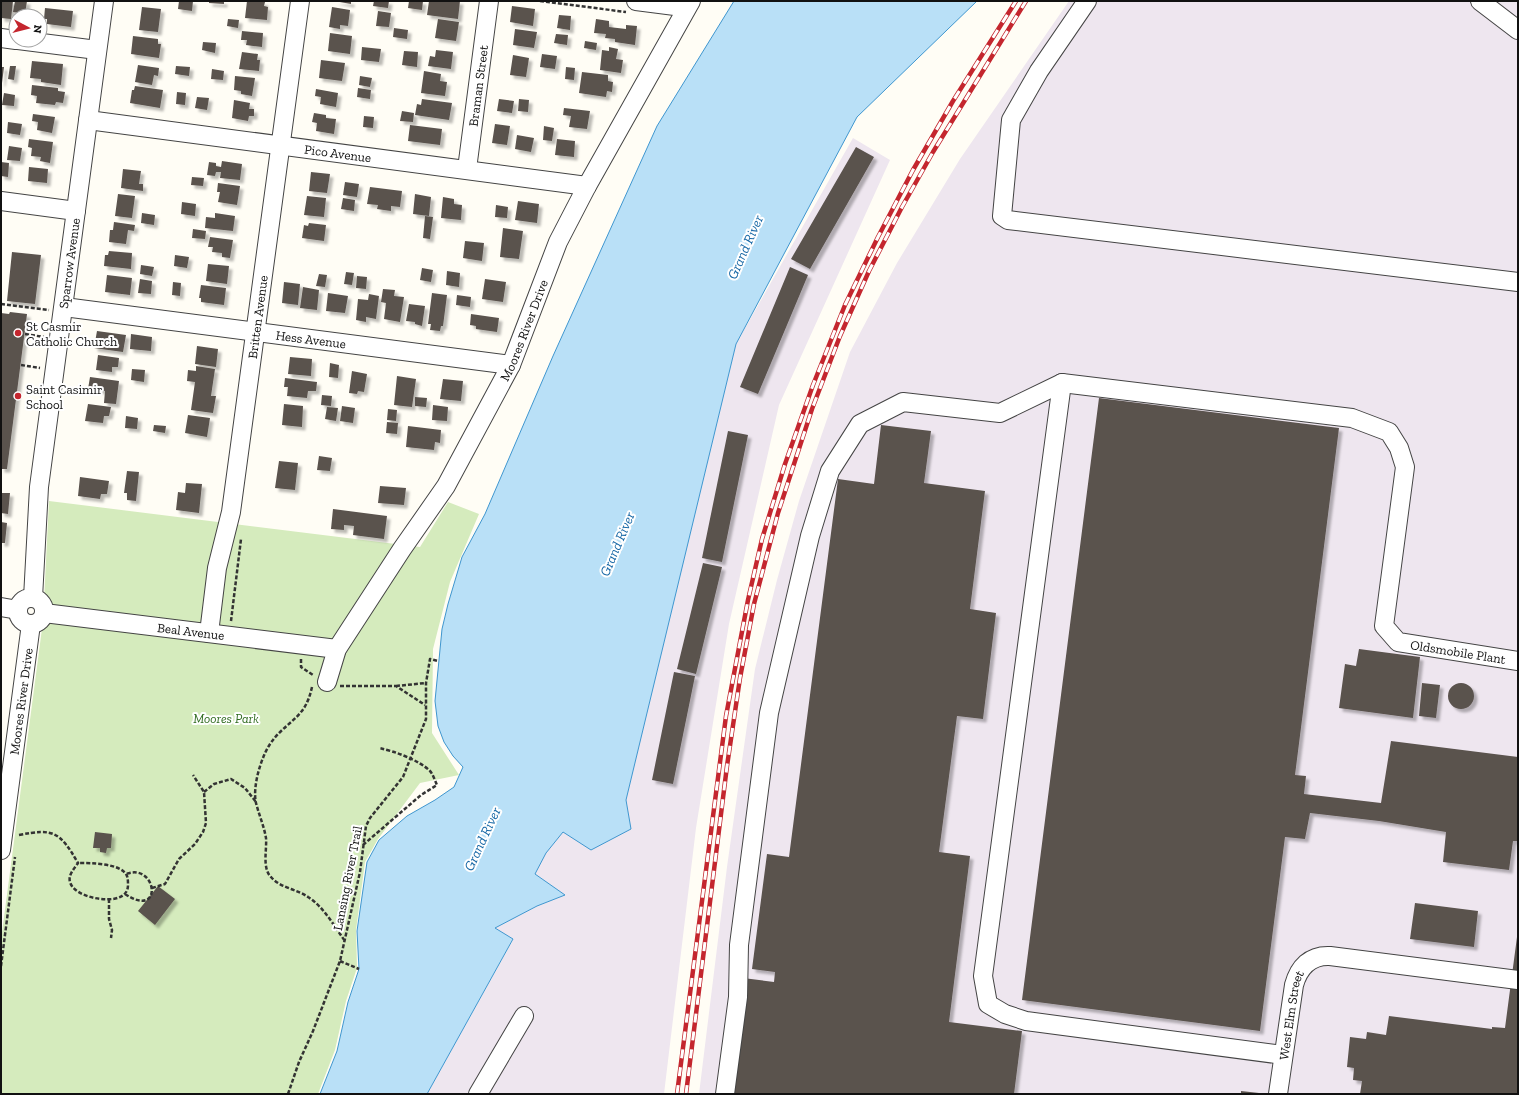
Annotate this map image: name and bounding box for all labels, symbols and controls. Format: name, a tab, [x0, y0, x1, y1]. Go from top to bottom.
north arrow	[8, 8, 48, 48]
text: N	[30, 24, 44, 35]
street label: Braman Street	[466, 44, 491, 127]
street label: Pico Avenue	[303, 142, 372, 165]
water label: Grand River	[724, 212, 767, 282]
street label: Sparrow Avenue	[56, 217, 83, 309]
street label: Britten Avenue	[245, 274, 271, 360]
street label: Moores River Drive	[497, 278, 551, 384]
place label: St Casmir Catholic Church	[26, 319, 118, 349]
marker: St Casmir Catholic Church	[13, 328, 23, 338]
street label: Hess Avenue	[275, 328, 347, 352]
place label: Saint Casimir School	[26, 382, 102, 412]
marker: Saint Casimir School	[13, 391, 23, 401]
water label: Grand River	[596, 509, 639, 579]
street label: Beal Avenue	[156, 620, 225, 643]
street label: Oldsmobile Plant	[1409, 637, 1507, 667]
street label: Moores River Drive	[7, 647, 36, 756]
park label: Moores Park	[193, 711, 259, 726]
water label: Grand River	[460, 805, 505, 874]
street label: Lansing River Trail	[330, 824, 365, 932]
street label: West Elm Street	[1276, 967, 1307, 1061]

